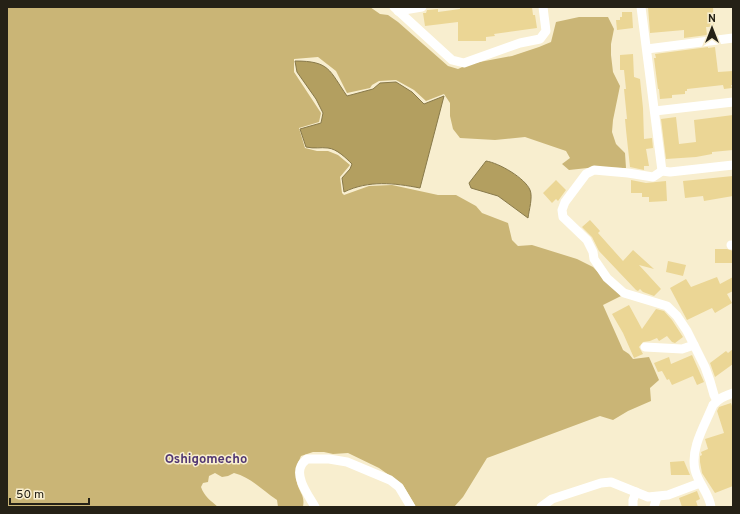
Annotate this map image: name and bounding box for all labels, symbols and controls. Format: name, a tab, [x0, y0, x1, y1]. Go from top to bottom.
north arrow	[692, 8, 732, 48]
text: N	[708, 12, 716, 26]
district label: Oshigomecho	[165, 452, 247, 468]
scale bar	[10, 480, 89, 506]
text: 50 m	[16, 487, 44, 503]

